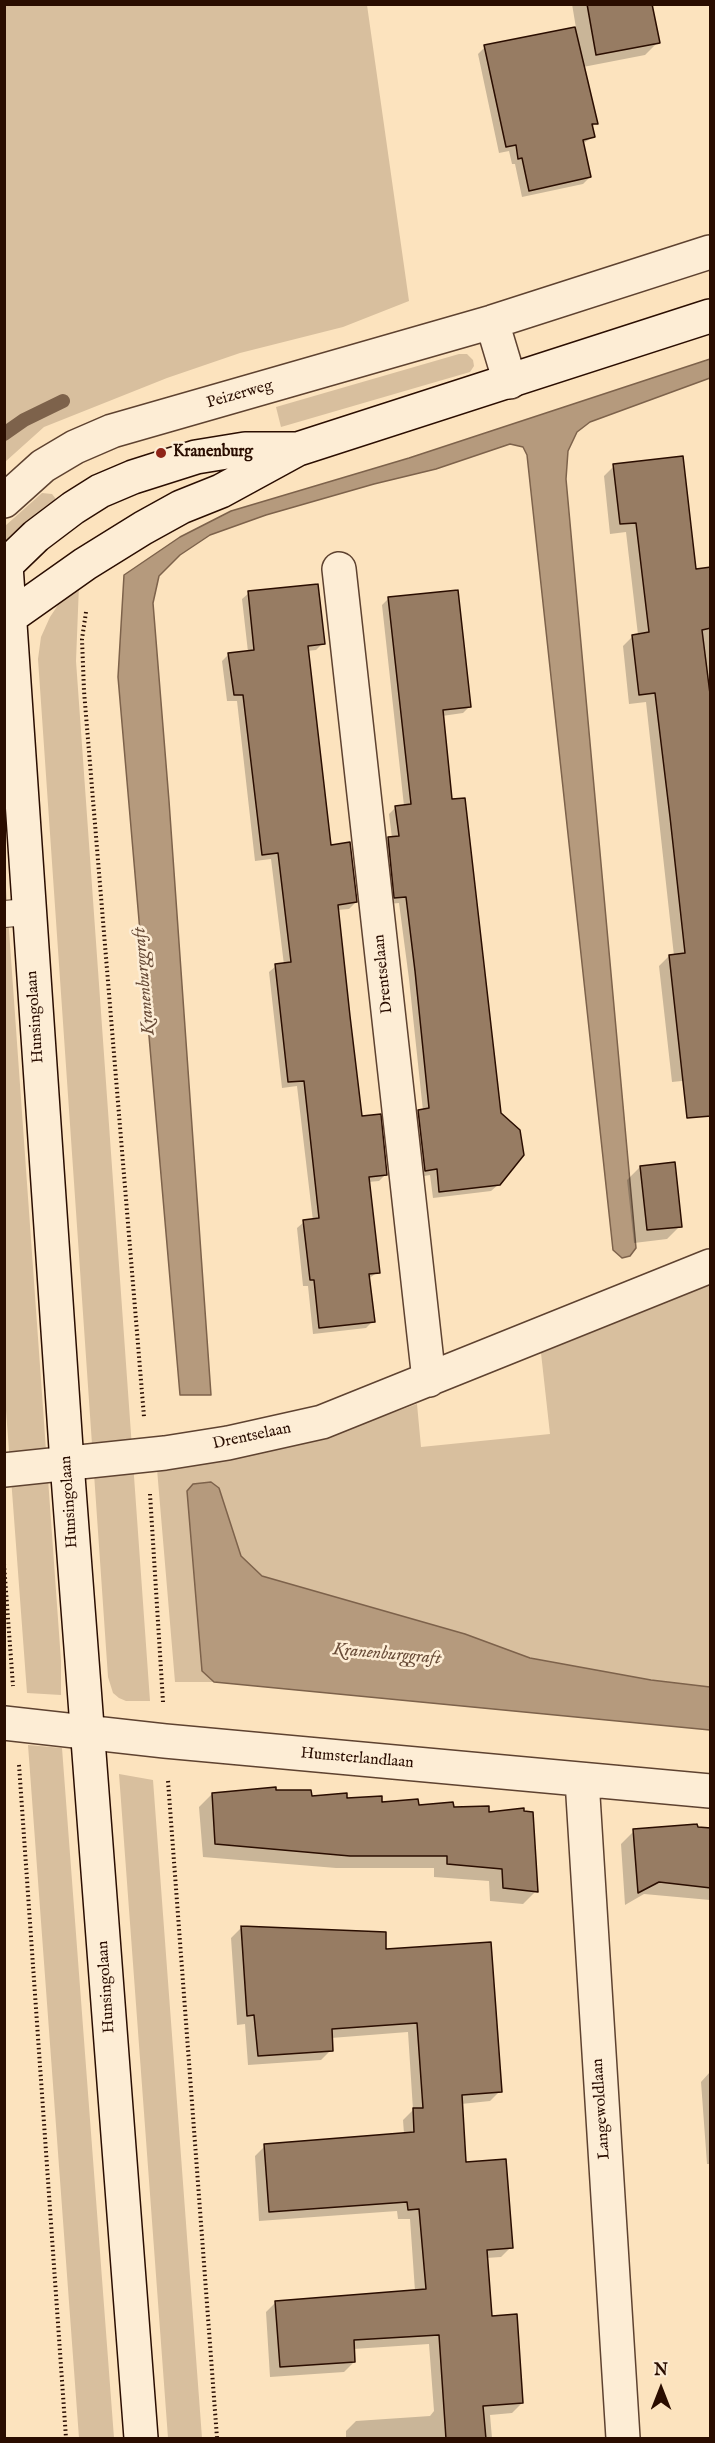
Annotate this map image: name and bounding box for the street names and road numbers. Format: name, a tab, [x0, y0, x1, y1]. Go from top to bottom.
street label: Peizerweg	[205, 376, 275, 414]
street label: Drentselaan	[370, 933, 398, 1015]
street label: Hunsingolaan	[23, 970, 49, 1064]
street label: Drentselaan	[211, 1419, 293, 1455]
street label: Hunsingolaan	[57, 1455, 83, 1549]
street label: Humsterlandlaan	[300, 1744, 414, 1774]
street label: Hunsingolaan	[94, 1940, 120, 2034]
street label: Langewoldlaan	[589, 2058, 615, 2160]

